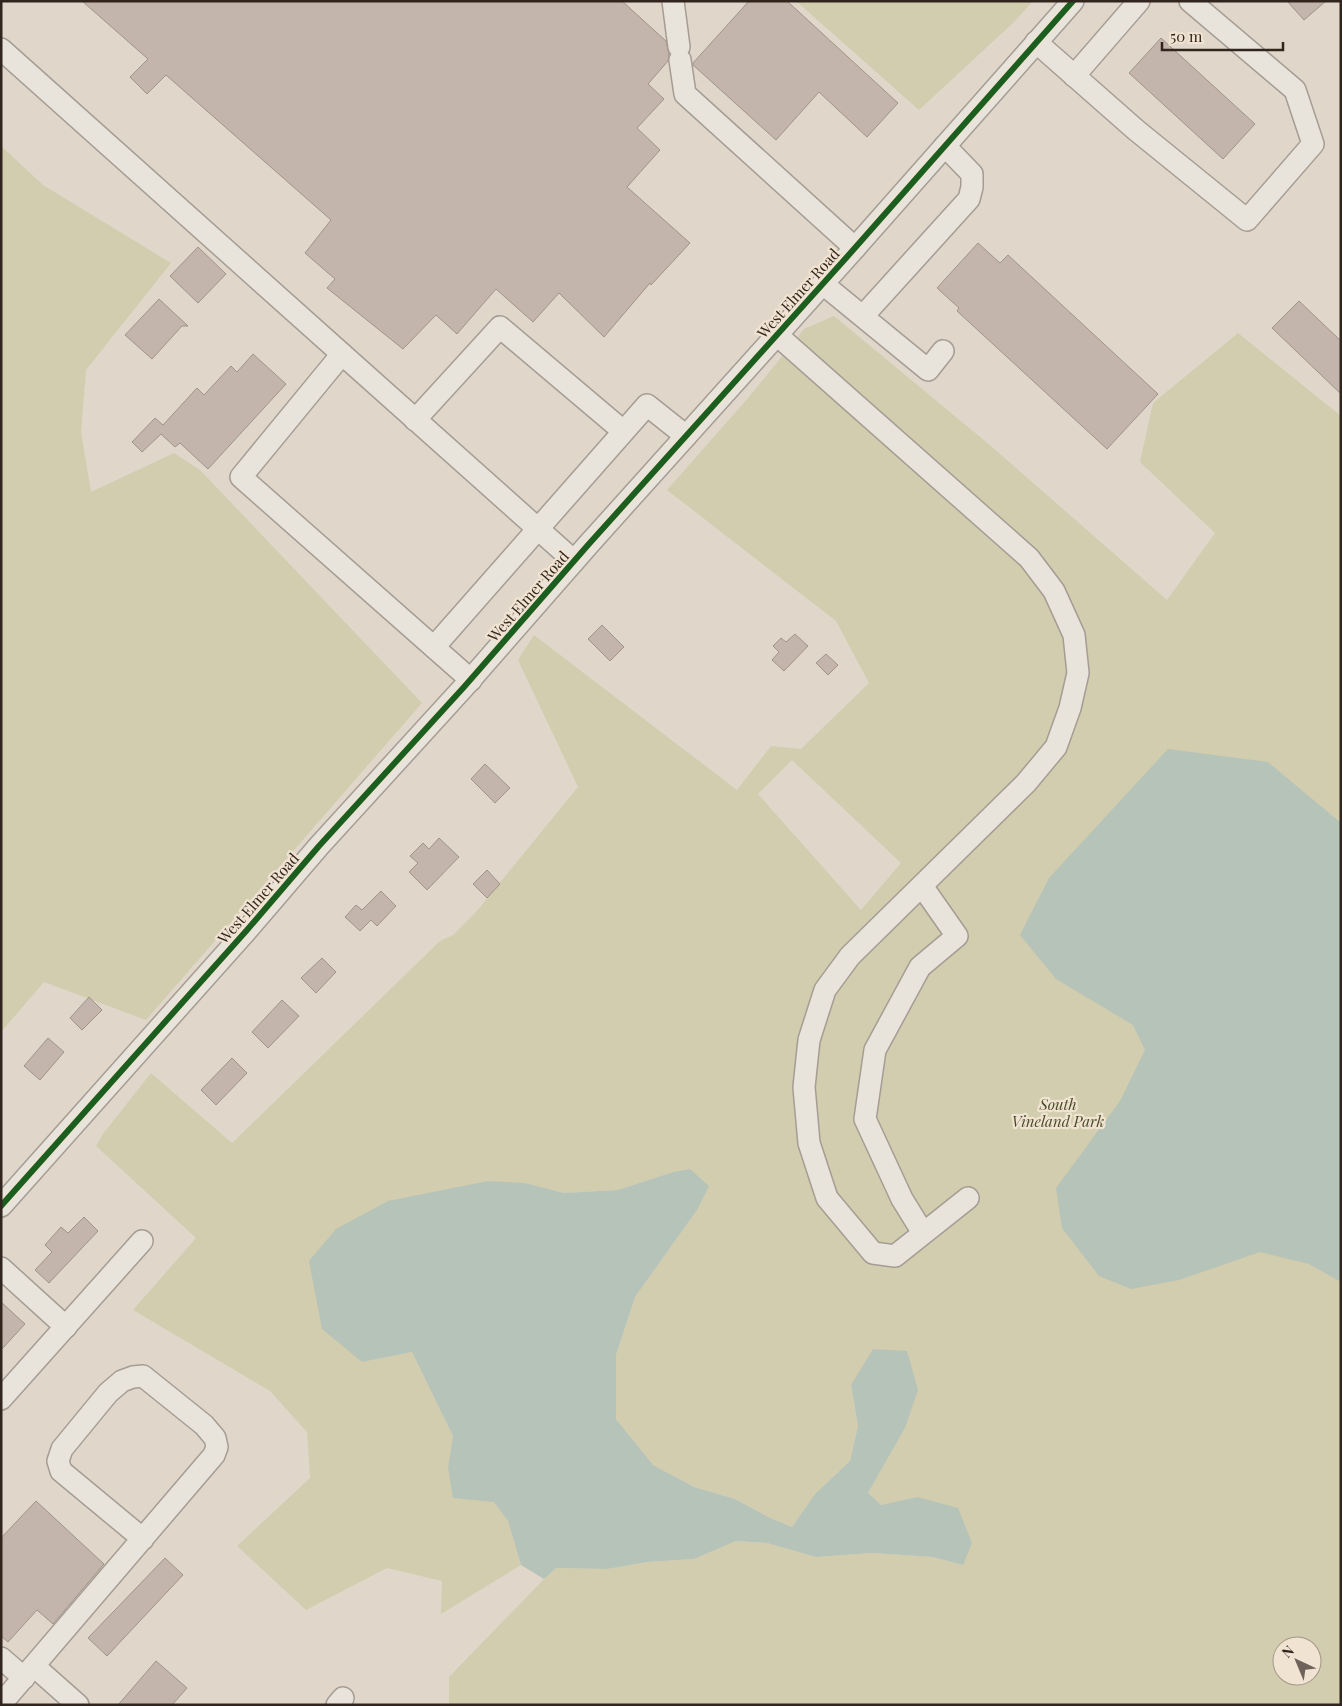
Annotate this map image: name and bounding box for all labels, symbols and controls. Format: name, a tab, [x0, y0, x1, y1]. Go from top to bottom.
scale bar	[1162, 20, 1283, 52]
text: 50 m	[1170, 26, 1203, 46]
street label: West Elmer Road	[752, 244, 844, 343]
street label: West Elmer Road	[482, 546, 573, 646]
street label: West Elmer Road	[212, 848, 303, 948]
park label: South Vineland Park	[1012, 1094, 1104, 1131]
north arrow	[1272, 1636, 1322, 1686]
text: N	[1277, 1641, 1298, 1662]

